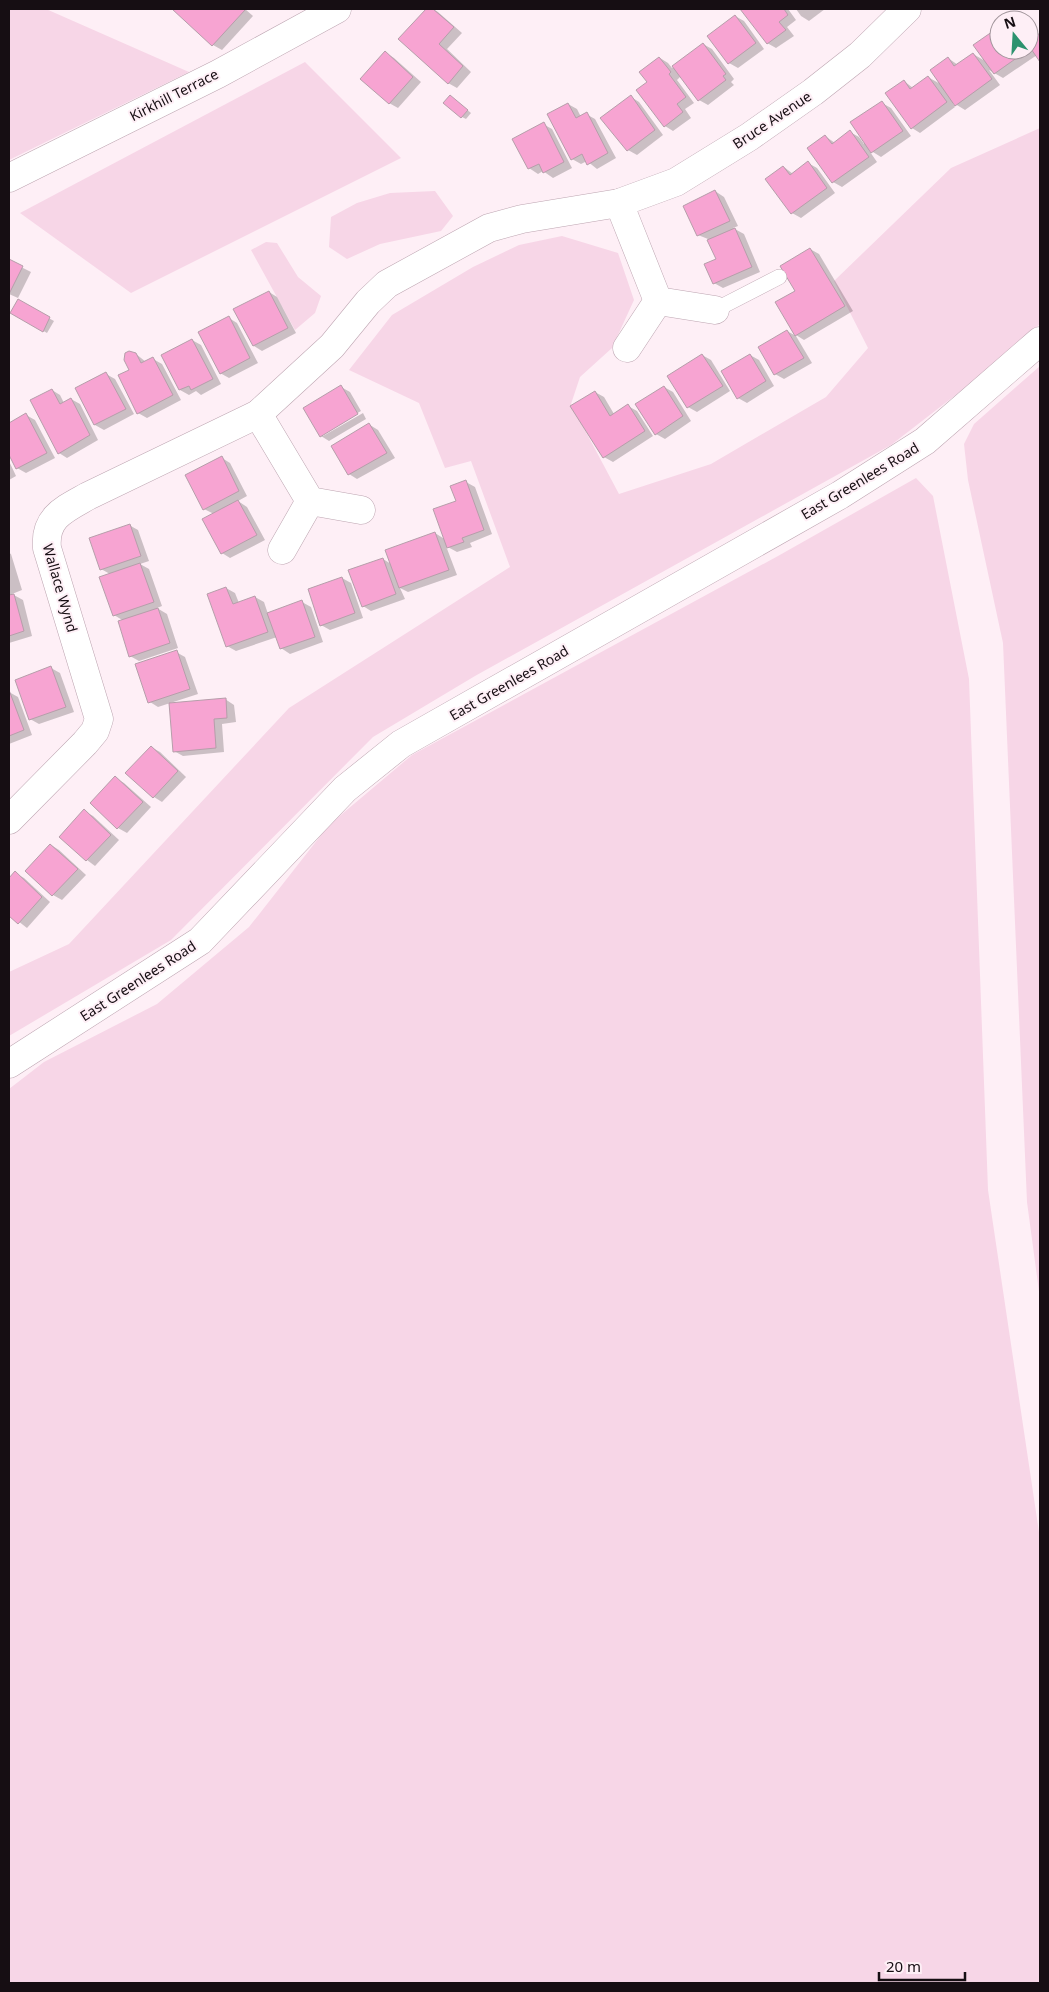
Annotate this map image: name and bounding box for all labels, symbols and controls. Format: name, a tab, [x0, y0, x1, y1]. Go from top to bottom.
north arrow	[989, 10, 1039, 60]
text: N	[1001, 11, 1018, 33]
street label: Kirkhill Terrace	[126, 64, 221, 125]
street label: Bruce Avenue	[729, 86, 815, 153]
street label: East Greenlees Road	[797, 438, 922, 523]
street label: Wallace Wynd	[39, 541, 82, 634]
street label: East Greenlees Road	[446, 641, 572, 724]
street label: East Greenlees Road	[76, 936, 199, 1025]
scale bar	[879, 1950, 965, 1982]
text: 20 m	[886, 1956, 921, 1976]

